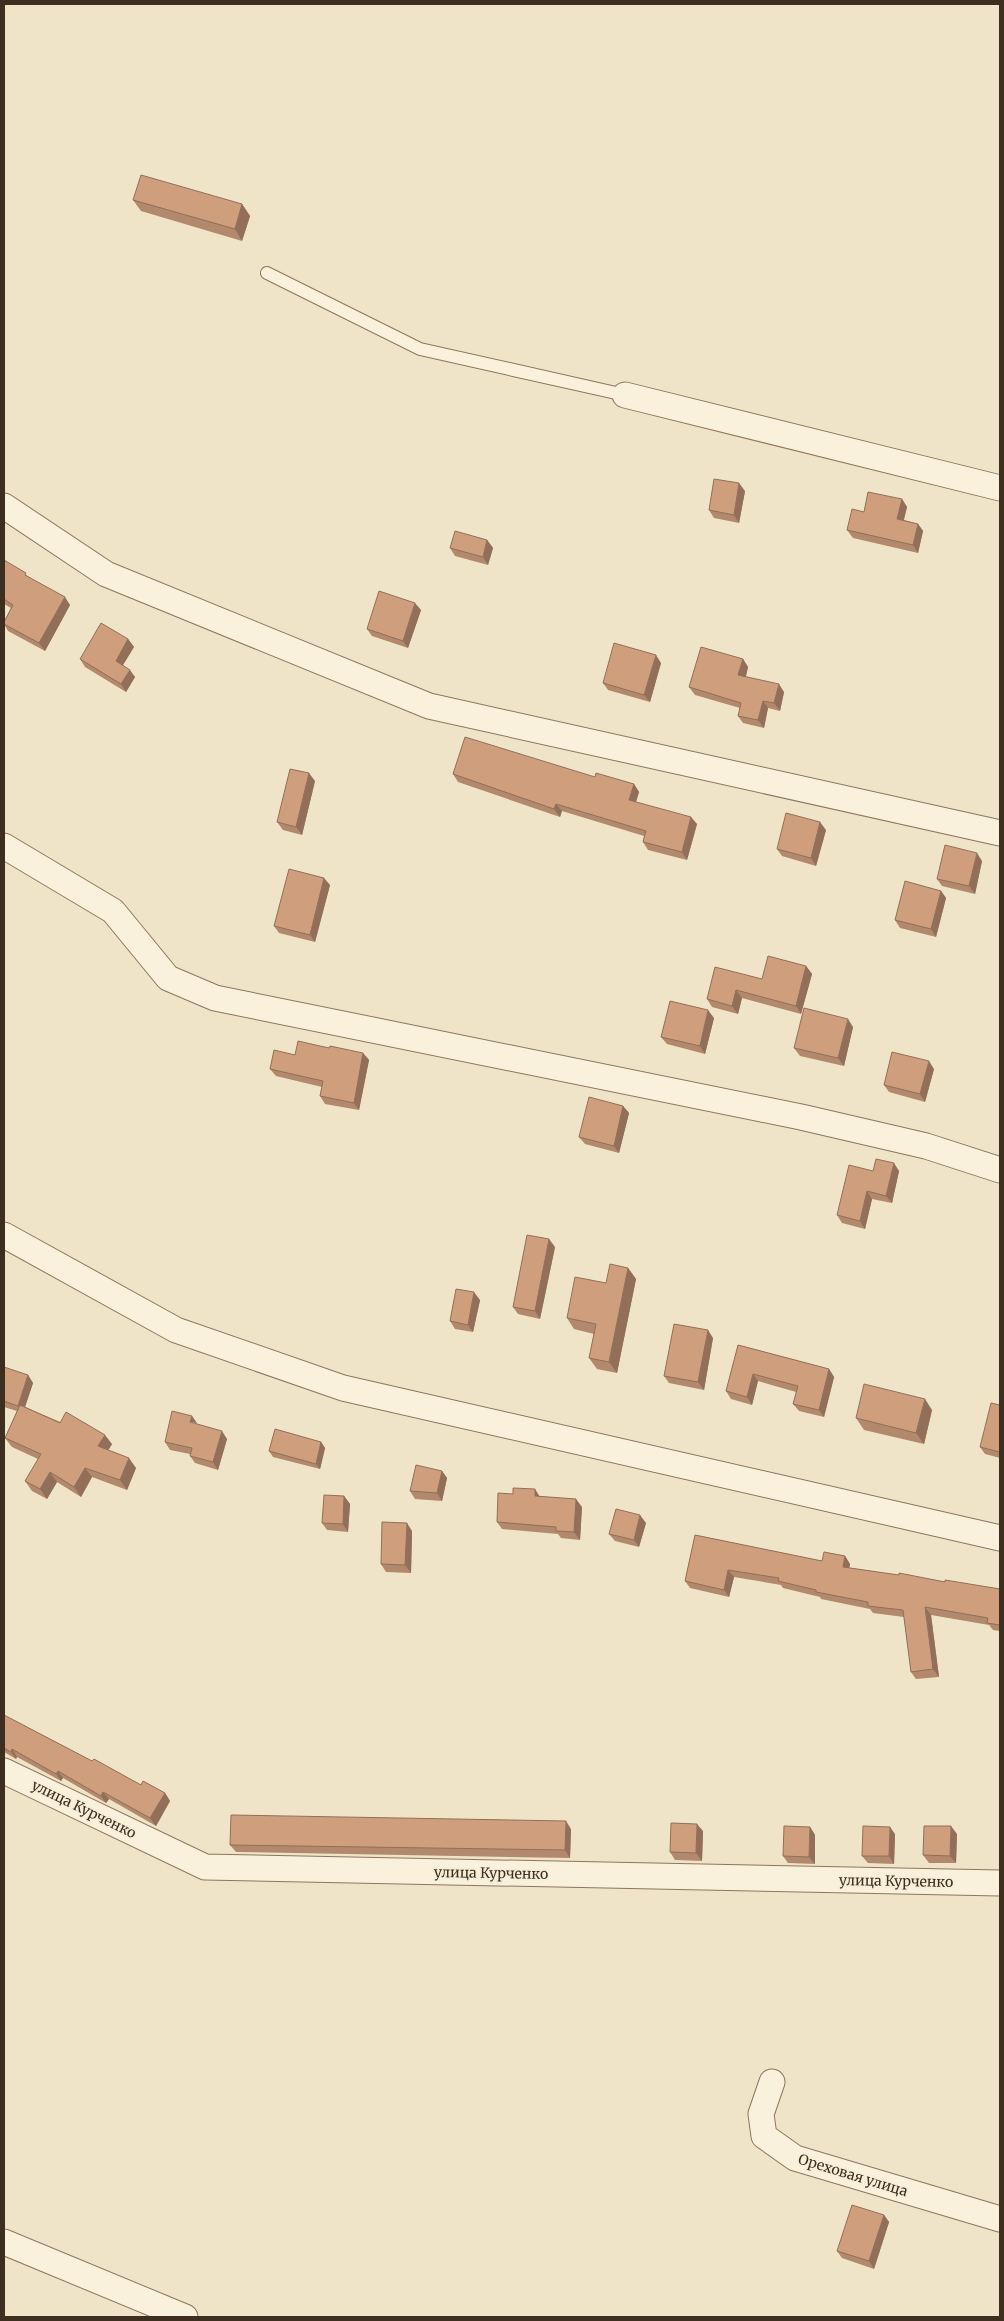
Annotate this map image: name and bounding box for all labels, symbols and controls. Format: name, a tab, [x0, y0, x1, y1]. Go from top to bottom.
street label: улица Курченко	[29, 1776, 139, 1842]
street label: улица Курченко	[434, 1863, 548, 1883]
street label: улица Курченко	[839, 1871, 953, 1891]
street label: Ореховая улица	[796, 2150, 910, 2200]

